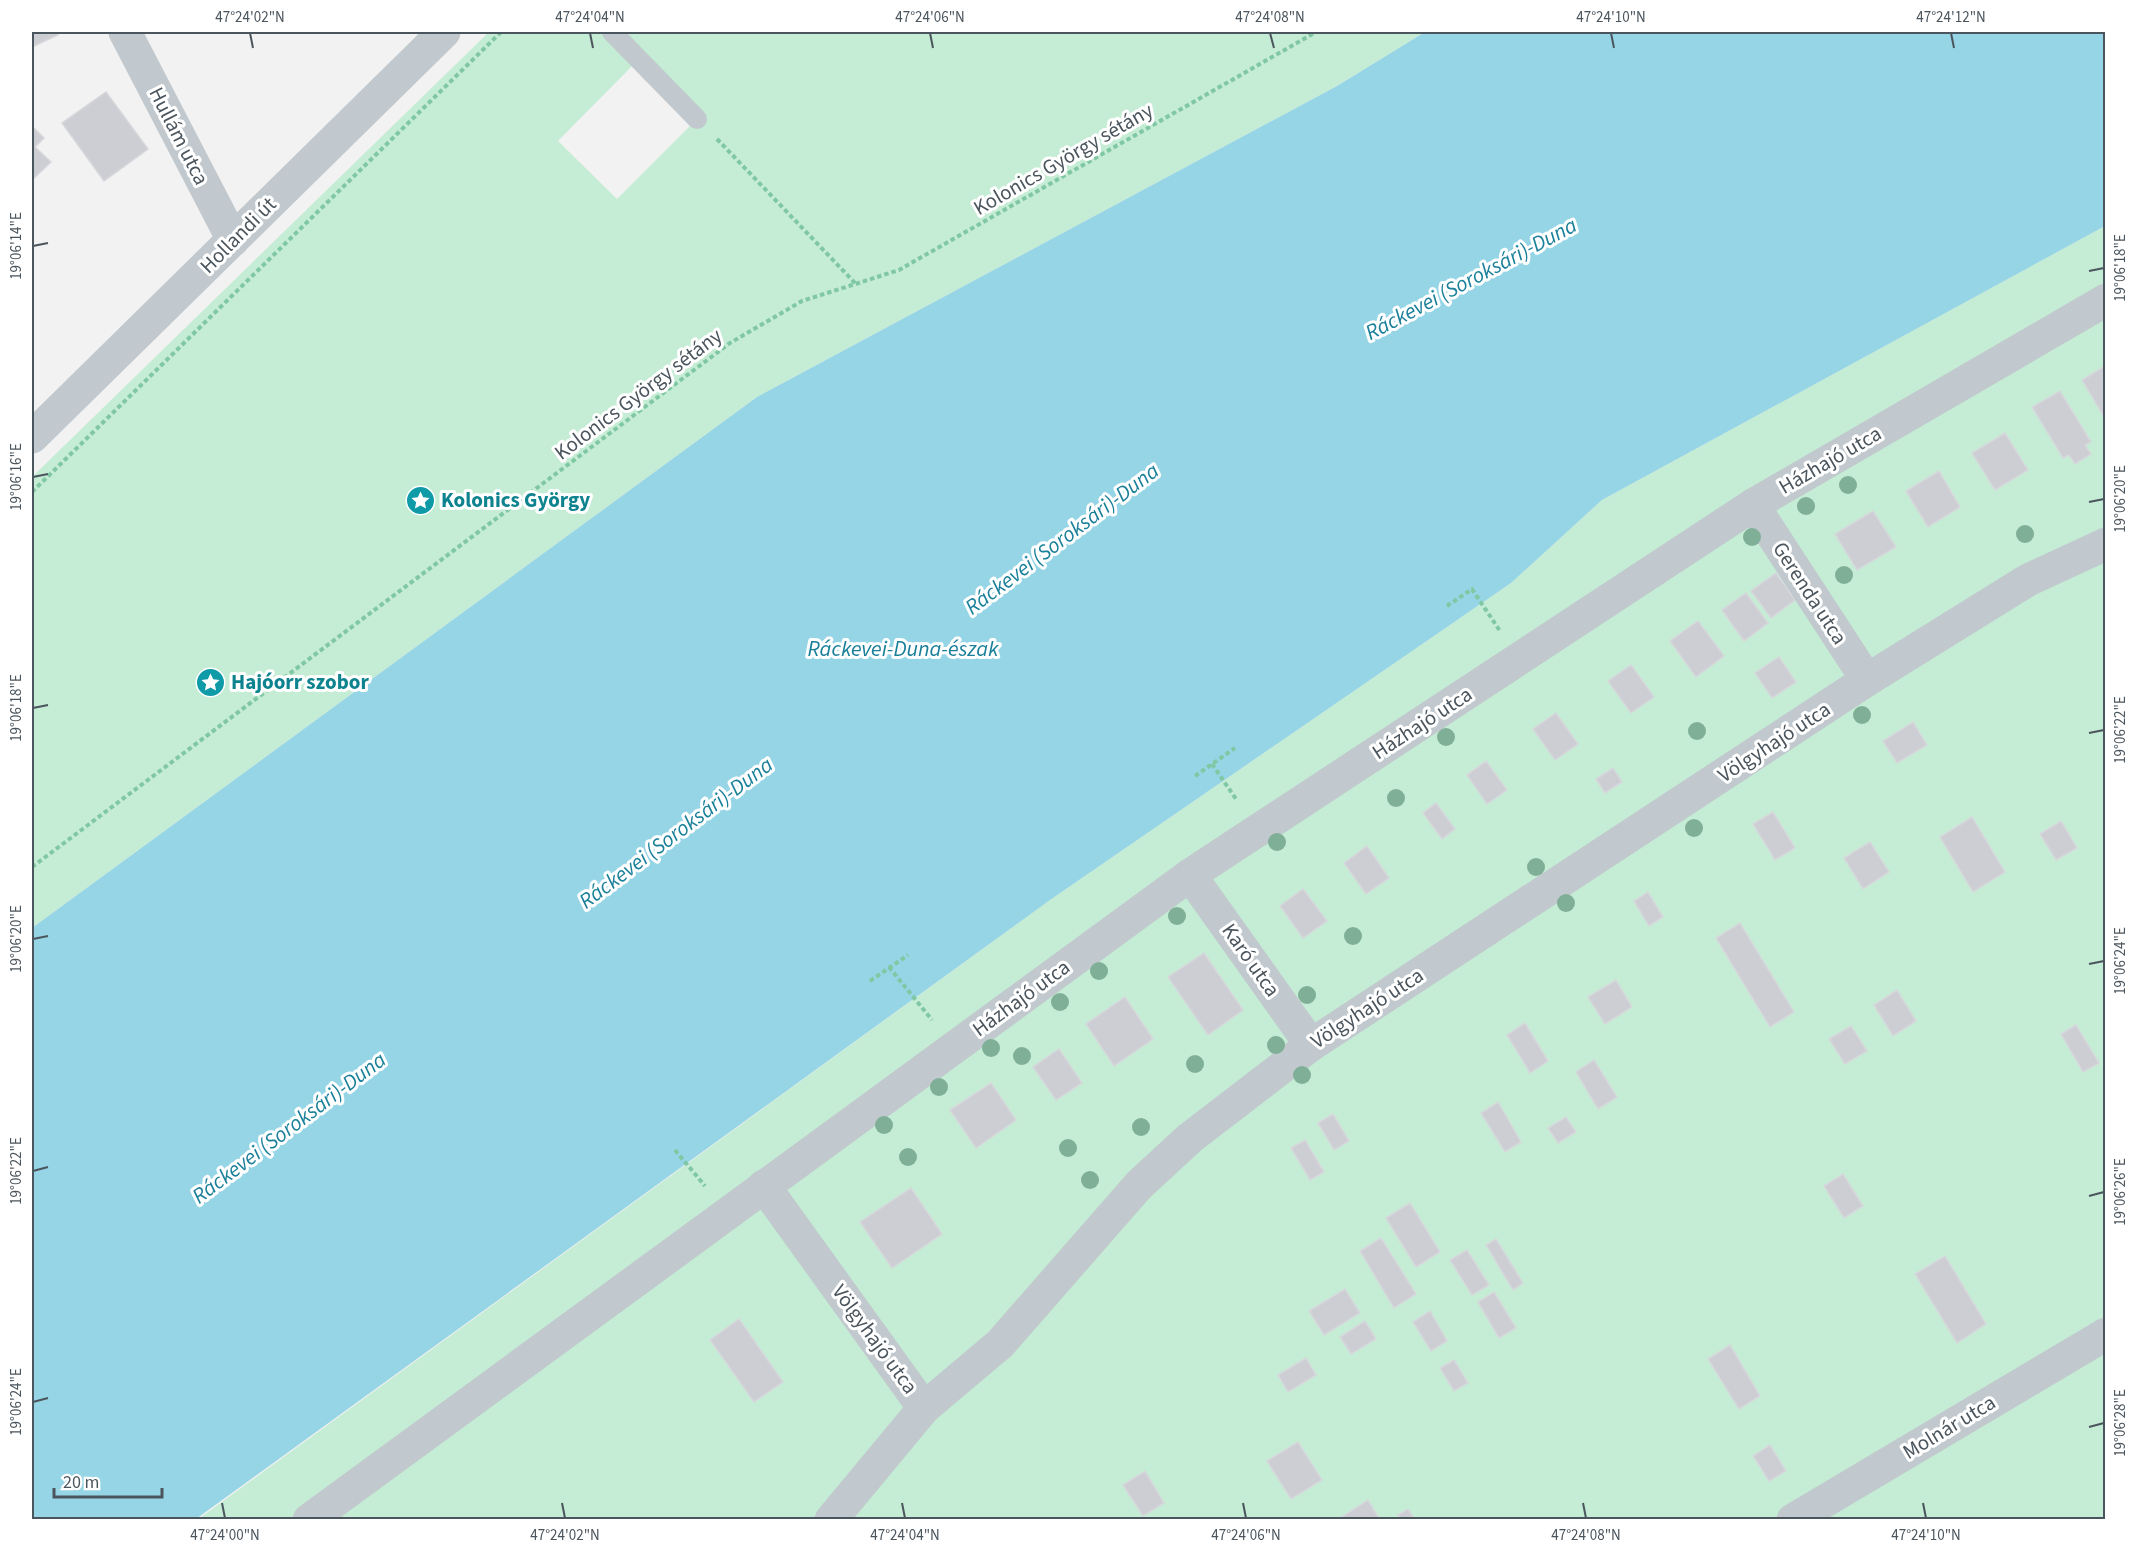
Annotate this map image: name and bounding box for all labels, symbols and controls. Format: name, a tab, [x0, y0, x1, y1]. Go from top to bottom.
text: 47°24'02"N	[215, 7, 285, 28]
text: 47°24'04"N	[555, 7, 625, 28]
text: 47°24'06"N	[895, 7, 965, 28]
text: 47°24'08"N	[1235, 7, 1305, 28]
text: 47°24'10"N	[1576, 7, 1646, 28]
text: 47°24'12"N	[1916, 7, 1986, 28]
street label: Hullám utca	[142, 82, 216, 190]
street label: Kolonics György sétány	[968, 95, 1159, 223]
street label: Hollandi út	[193, 190, 283, 280]
water label: Ráckevei (Soroksári)-Duna	[1359, 209, 1583, 349]
text: 19°06'14"E	[6, 212, 27, 280]
text: 19°06'18"E	[2110, 234, 2131, 302]
street label: Kolonics György sétány	[548, 321, 728, 467]
street label: Házhajó utca	[1773, 418, 1887, 502]
text: 19°06'16"E	[6, 443, 27, 511]
water label: Ráckevei (Soroksári)-Duna	[958, 455, 1166, 623]
text: 19°06'20"E	[2110, 465, 2131, 533]
place icon: Kolonics György	[404, 484, 436, 516]
place label: Kolonics György	[441, 485, 590, 515]
street label: Gerenda utca	[1766, 536, 1854, 650]
water label: Ráckevei-Duna-észak	[808, 633, 999, 665]
place icon: Hajóorr szobor	[194, 666, 226, 698]
place label: Hajóorr szobor	[231, 667, 369, 697]
text: 19°06'18"E	[6, 674, 27, 742]
street label: Házhajó utca	[1366, 679, 1478, 767]
street label: Völgyhajó utca	[1712, 694, 1836, 790]
text: 19°06'22"E	[2110, 696, 2131, 764]
water label: Ráckevei (Soroksári)-Duna	[572, 749, 780, 917]
text: 19°06'20"E	[6, 905, 27, 973]
street label: Karó utca	[1215, 917, 1287, 1003]
text: 19°06'24"E	[2110, 927, 2131, 995]
street label: Házhajó utca	[966, 952, 1076, 1044]
street label: Völgyhajó utca	[1305, 960, 1429, 1056]
water label: Ráckevei (Soroksári)-Duna	[185, 1044, 393, 1212]
text: 19°06'22"E	[6, 1137, 27, 1205]
text: 19°06'26"E	[2110, 1158, 2131, 1226]
street label: Völgyhajó utca	[825, 1278, 925, 1400]
text: 19°06'24"E	[6, 1368, 27, 1436]
street label: Molnár utca	[1897, 1387, 2001, 1467]
text: 19°06'28"E	[2110, 1389, 2131, 1457]
scale bar	[54, 1461, 162, 1499]
text: 20 m	[63, 1470, 99, 1495]
text: 47°24'00"N	[190, 1525, 260, 1546]
text: 47°24'02"N	[530, 1525, 600, 1546]
text: 47°24'04"N	[870, 1525, 940, 1546]
text: 47°24'06"N	[1211, 1525, 1281, 1546]
text: 47°24'08"N	[1551, 1525, 1621, 1546]
text: 47°24'10"N	[1891, 1525, 1961, 1546]

